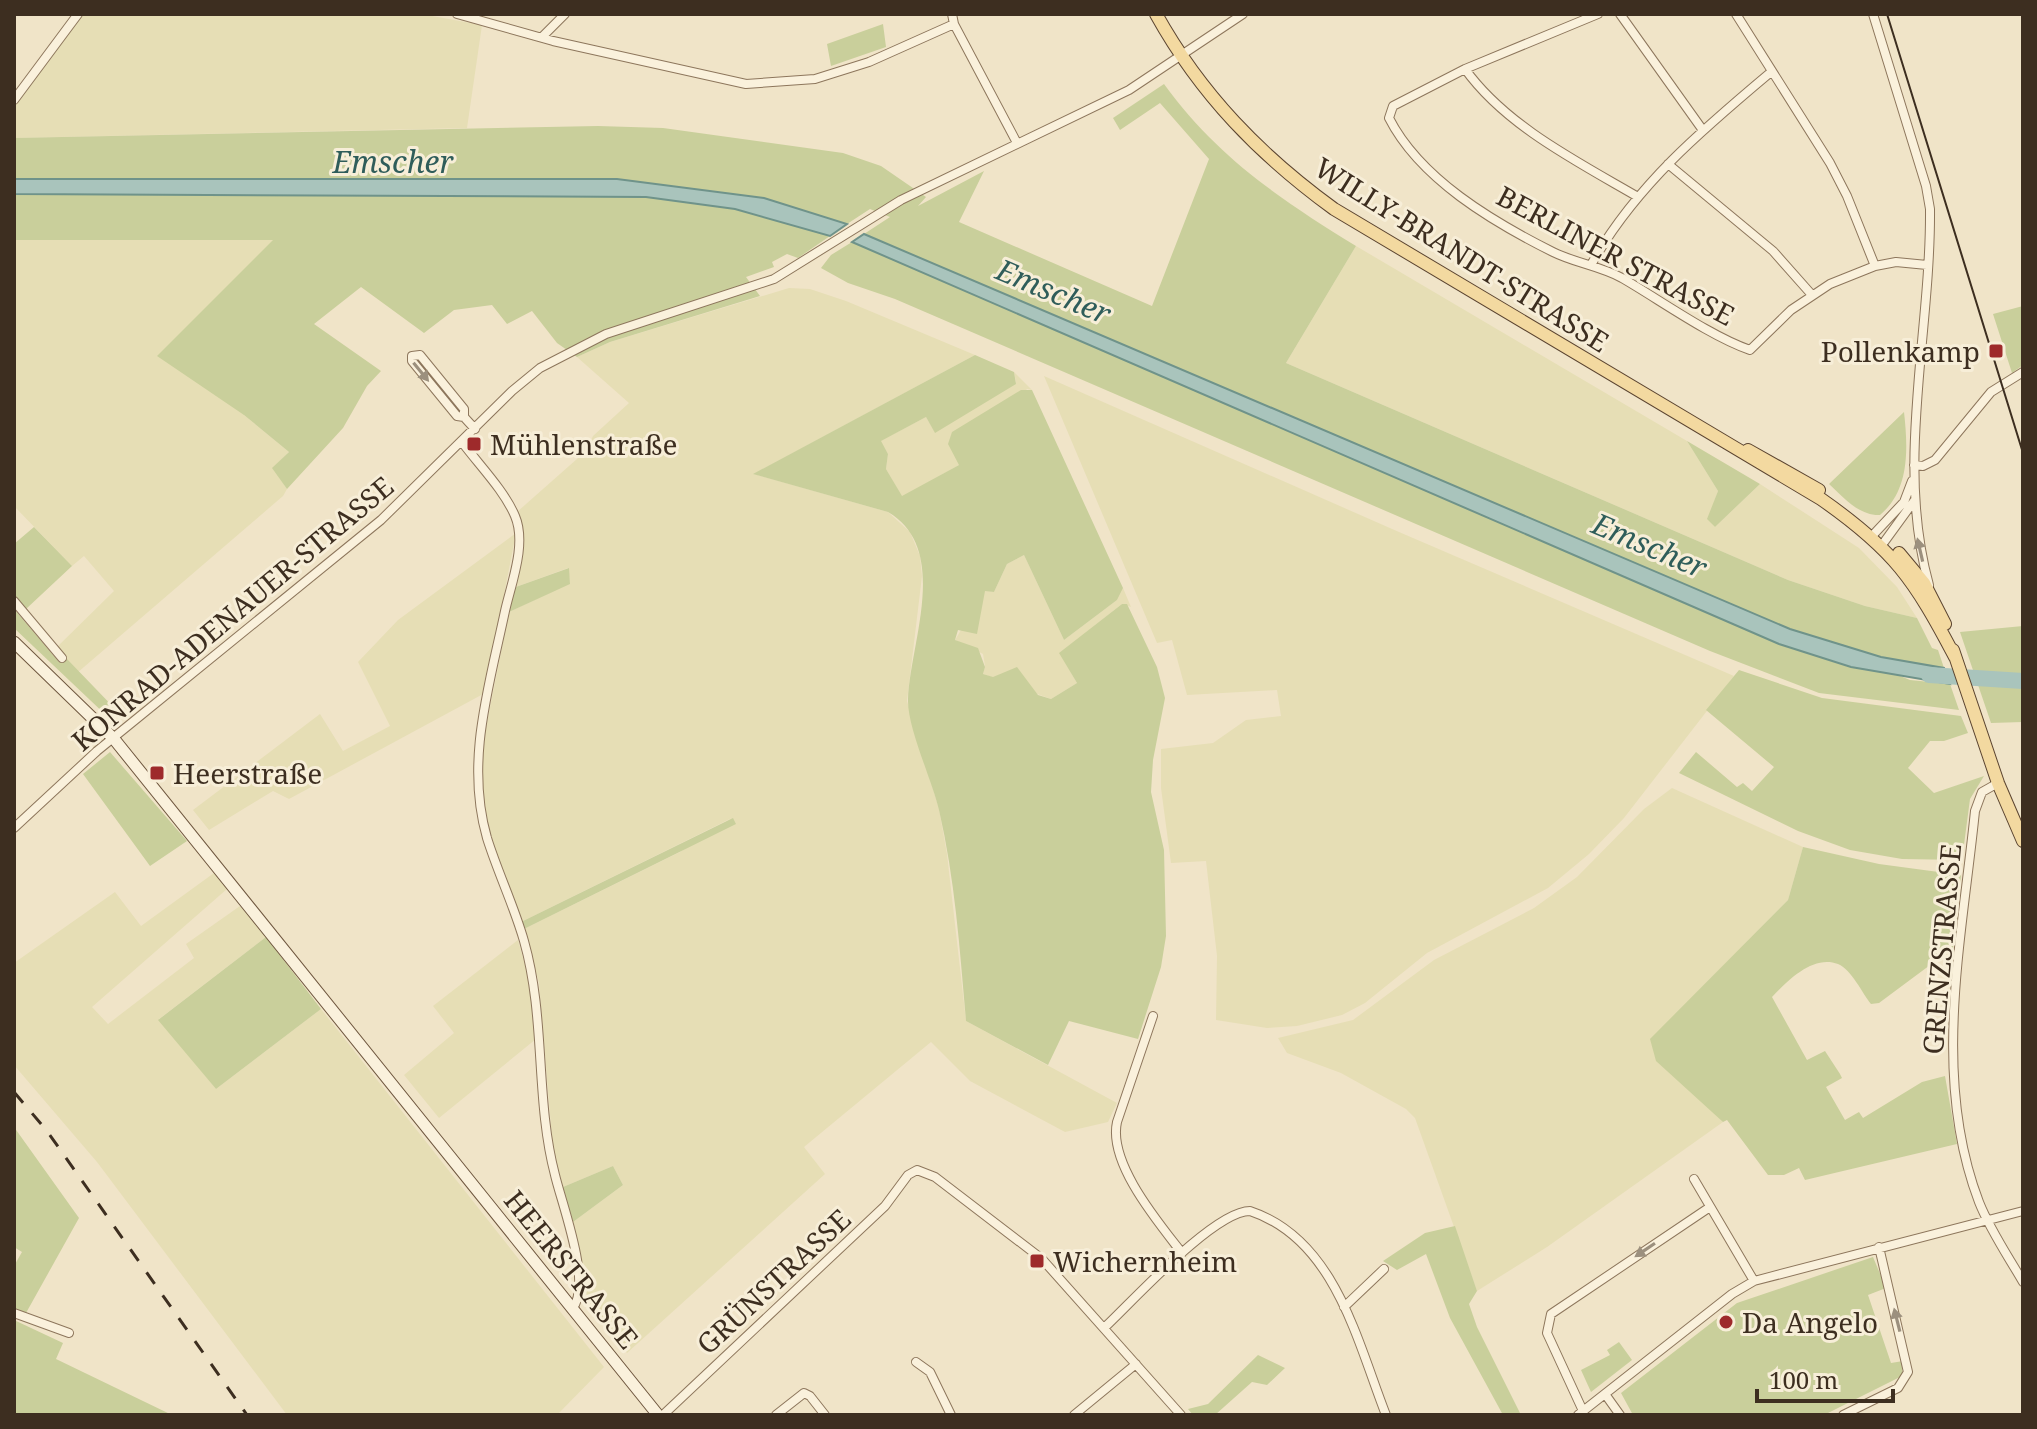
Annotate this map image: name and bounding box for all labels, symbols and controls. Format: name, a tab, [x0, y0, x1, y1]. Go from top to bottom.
water label: Emscher	[332, 141, 454, 182]
street label: WILLY-BRANDT-STRASSE	[1308, 148, 1616, 360]
street label: BERLINER STRASSE	[1490, 176, 1742, 334]
water label: Emscher	[989, 248, 1119, 334]
place label: Pollenkamp	[1821, 332, 1980, 370]
marker: Pollenkamp	[1987, 342, 2005, 360]
one-way arrow	[412, 362, 429, 382]
place label: Mühlenstraße	[490, 425, 678, 463]
marker: Mühlenstraße	[465, 435, 483, 453]
street label: KONRAD-ADENAUER-STRASSE	[63, 467, 401, 759]
water label: Emscher	[1585, 502, 1715, 588]
one-way arrow	[1914, 537, 1926, 562]
place label: Heerstraße	[173, 754, 322, 792]
marker: Heerstraße	[148, 764, 166, 782]
street label: GRENZSTRASSE	[1913, 842, 1969, 1056]
street label: HEERSTRASSE	[496, 1182, 648, 1356]
street label: GRÜNSTRASSE	[688, 1200, 858, 1362]
place label: Wichernheim	[1053, 1242, 1237, 1280]
one-way arrow	[1634, 1242, 1656, 1257]
marker: Wichernheim	[1028, 1252, 1046, 1270]
place label: Da Angelo	[1742, 1303, 1878, 1341]
one-way arrow	[1891, 1307, 1903, 1332]
marker: Da Angelo	[1717, 1313, 1735, 1331]
scale bar	[1757, 1353, 1893, 1403]
text: 100 m	[1769, 1363, 1838, 1396]

